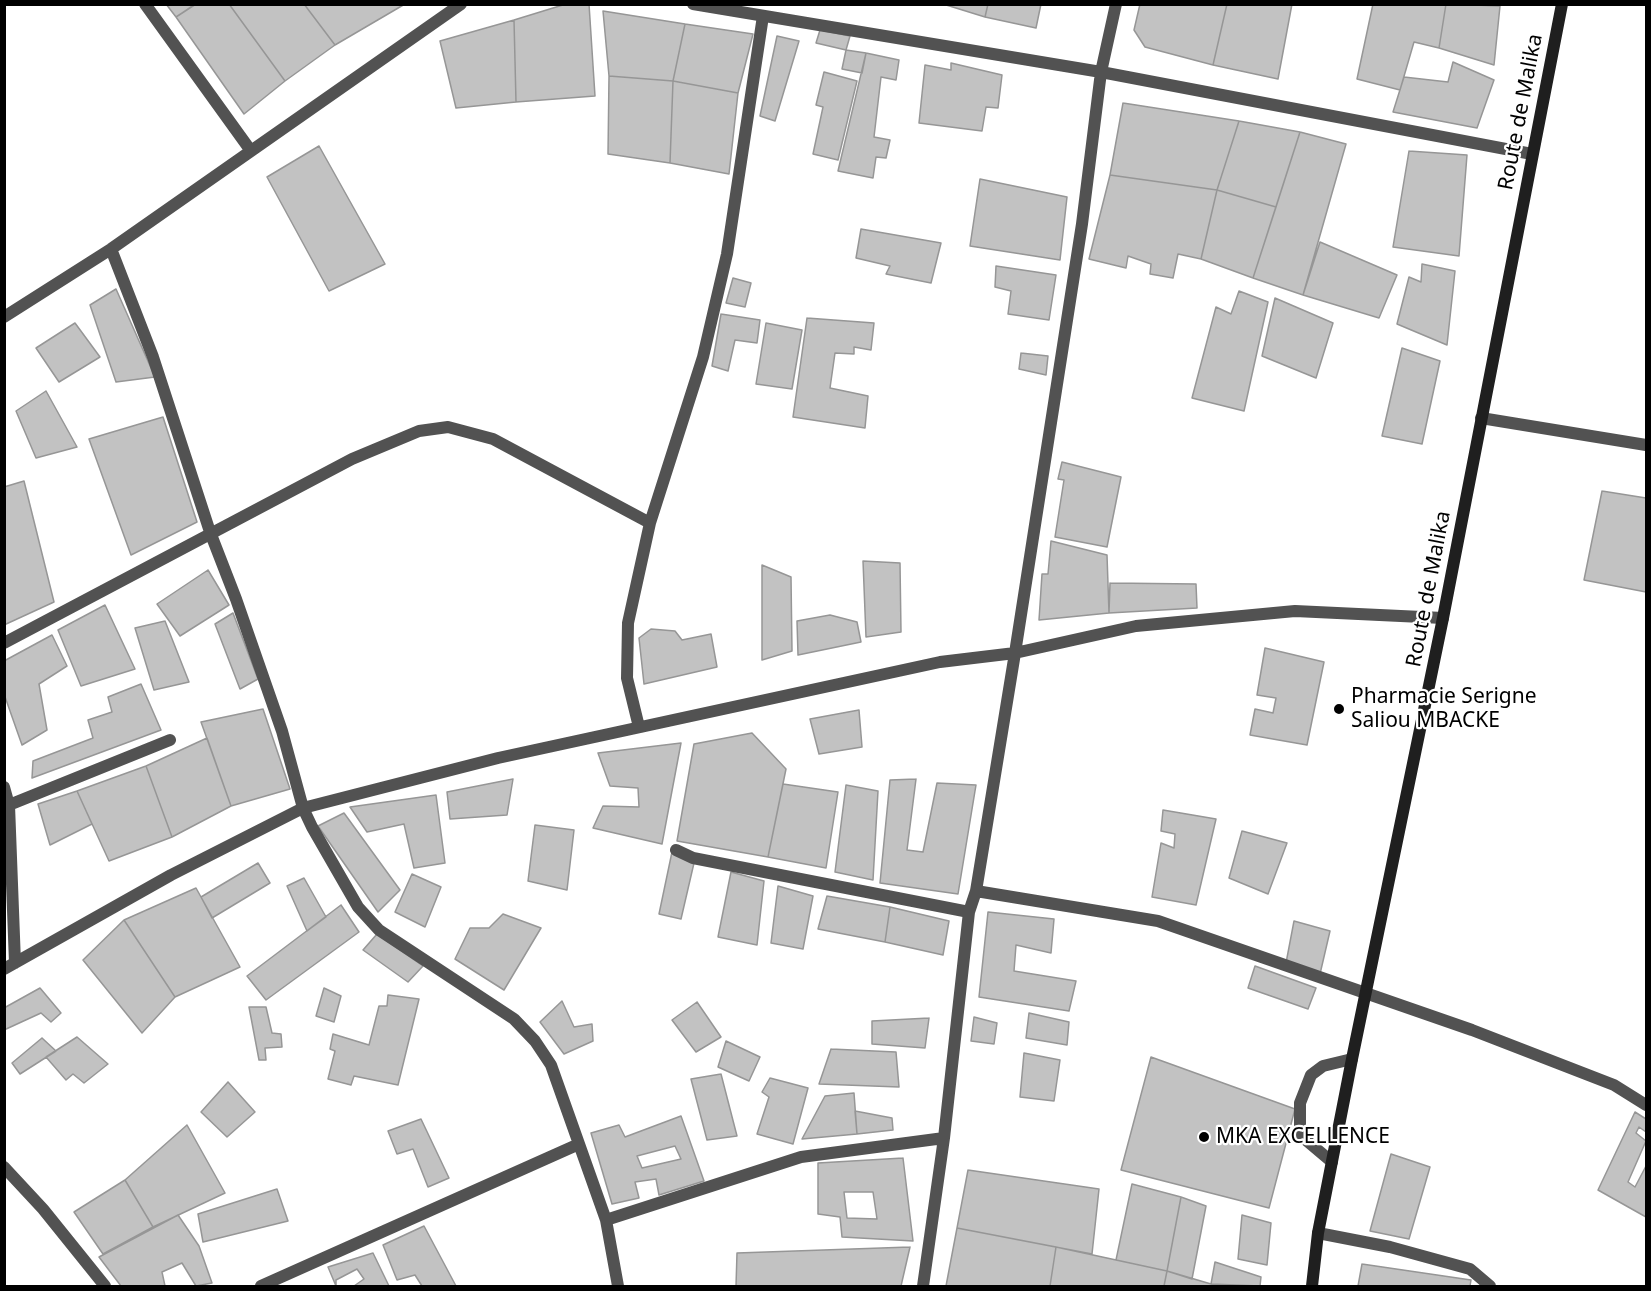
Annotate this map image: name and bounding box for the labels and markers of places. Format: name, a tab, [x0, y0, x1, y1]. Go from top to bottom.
place label: Pharmacie Serigne Saliou MBACKE	[1351, 684, 1537, 734]
marker: Pharmacie Serigne Saliou MBACKE	[1332, 702, 1346, 716]
place label: MKA EXCELLENCE	[1216, 1124, 1390, 1150]
marker: MKA EXCELLENCE	[1197, 1130, 1211, 1144]

